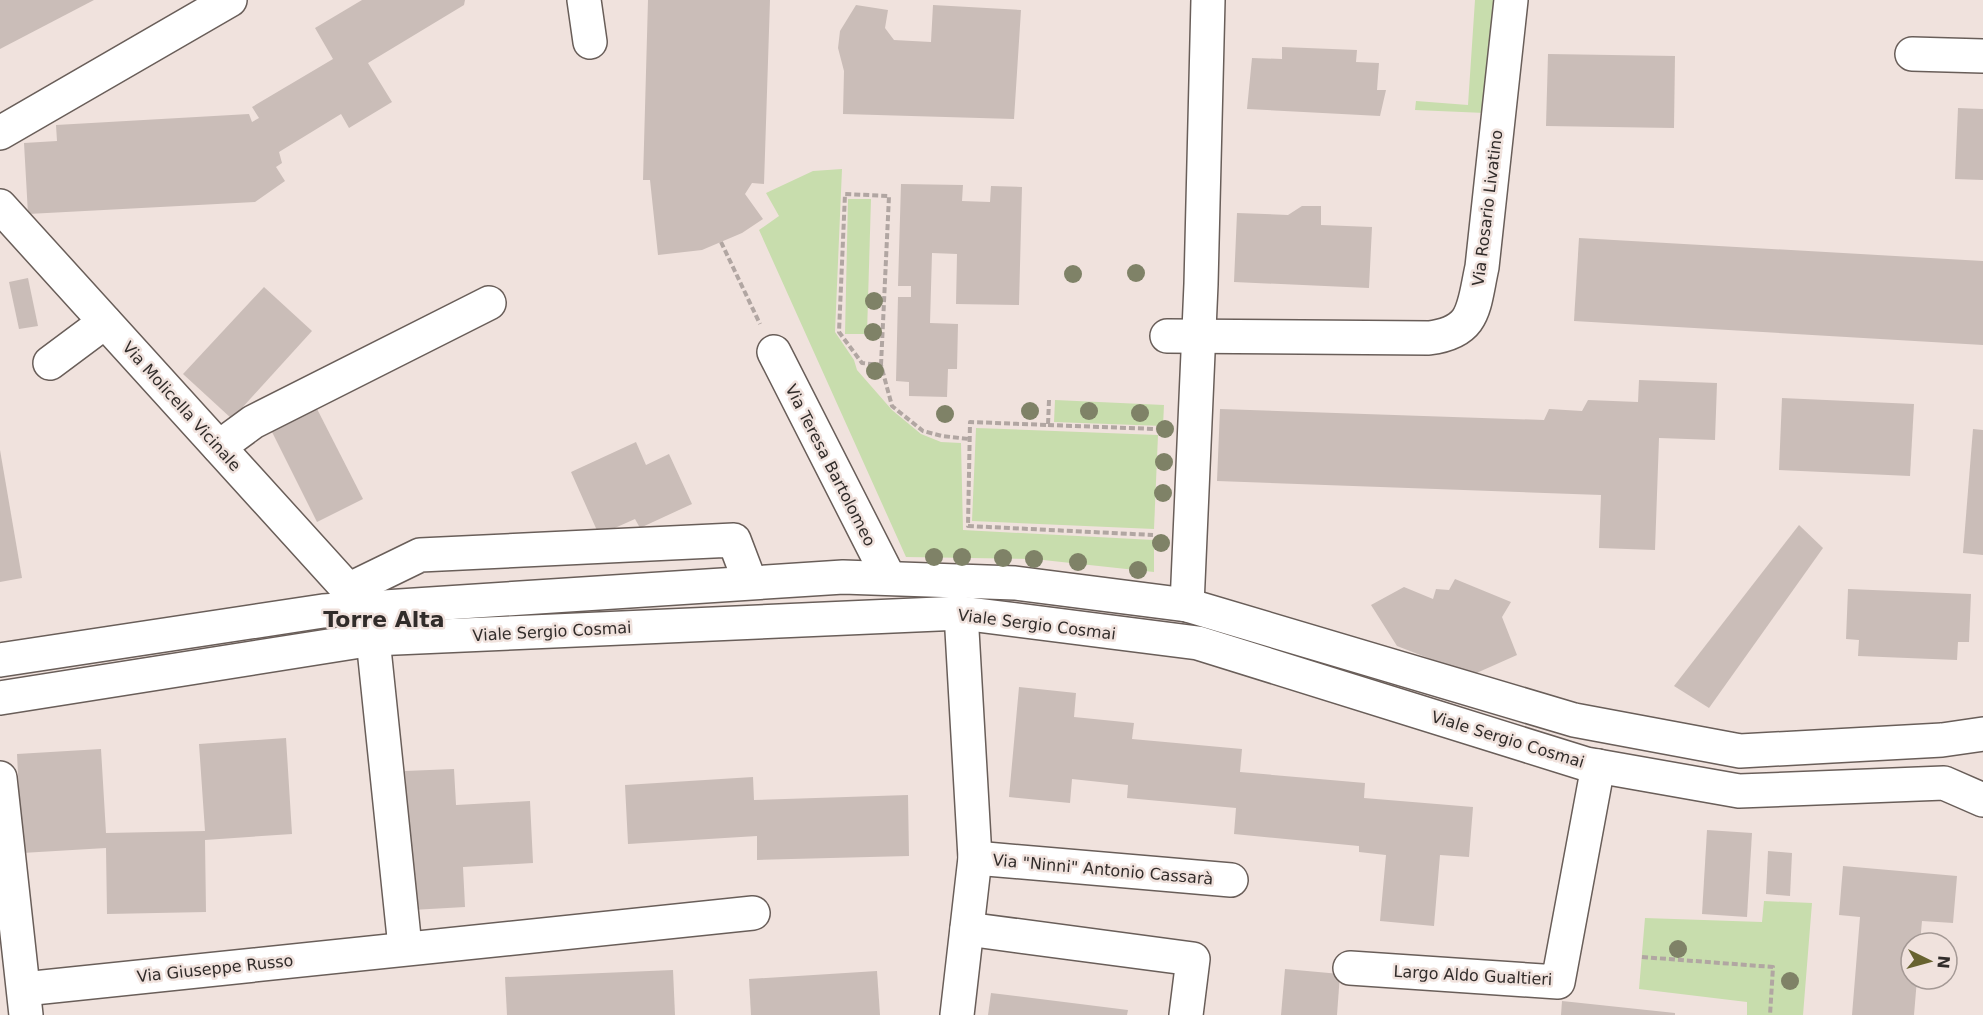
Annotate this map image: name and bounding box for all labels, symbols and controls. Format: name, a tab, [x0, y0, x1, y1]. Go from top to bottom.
street label: Via Rosario Livatino	[1468, 129, 1507, 287]
street label: Via Molicella Vicinale	[119, 338, 245, 475]
street label: Via Teresa Bartolomeo	[781, 381, 880, 549]
street label: Viale Sergio Cosmai	[957, 605, 1117, 644]
district label: Torre Alta	[323, 607, 445, 632]
street label: Viale Sergio Cosmai	[472, 618, 632, 645]
street label: Viale Sergio Cosmai	[1429, 707, 1587, 772]
street label: Via "Ninni" Antonio Cassarà	[992, 850, 1214, 889]
north arrow	[1899, 931, 1959, 991]
street label: Via Giuseppe Russo	[136, 951, 294, 986]
text: N	[1933, 955, 1953, 970]
street label: Largo Aldo Gualtieri	[1393, 962, 1553, 989]

